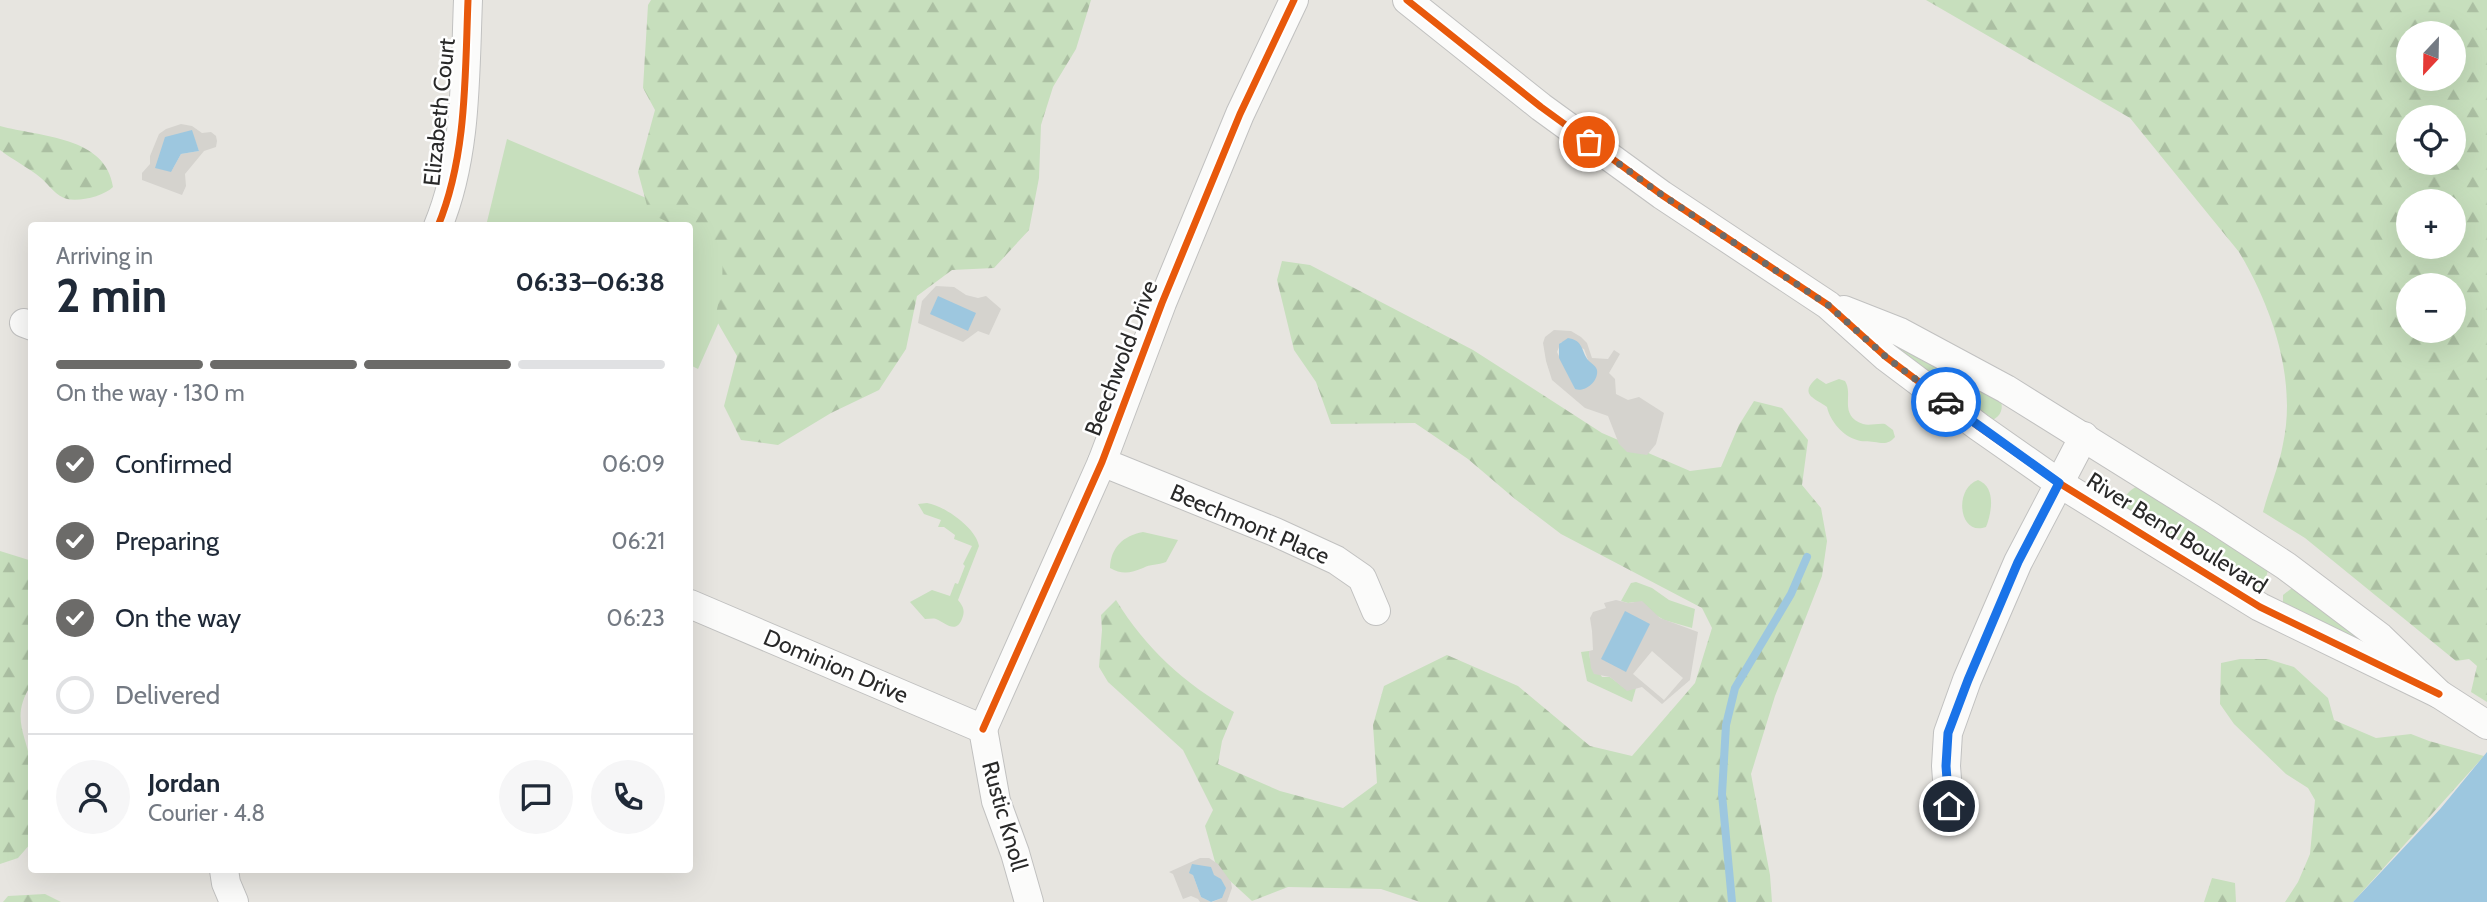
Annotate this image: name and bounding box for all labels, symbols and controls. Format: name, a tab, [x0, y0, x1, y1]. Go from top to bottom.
north arrow	[2396, 21, 2466, 91]
map controls	[2396, 21, 2466, 343]
street label: Elizabeth Court	[417, 36, 461, 187]
button: locate	[2396, 105, 2466, 175]
pin	[1559, 112, 1619, 172]
icon: bag	[1570, 123, 1608, 161]
button: +	[2396, 189, 2466, 259]
text: Arriving in	[56, 242, 153, 270]
text: 06:33–06:38	[515, 266, 665, 298]
text: 2 min	[56, 268, 167, 324]
button: −	[2396, 273, 2466, 343]
street label: Beechwold Drive	[1079, 276, 1164, 440]
courier	[1911, 367, 1981, 437]
text: On the way · 130 m	[56, 379, 245, 407]
icon: car	[1927, 383, 1965, 421]
icon: check	[56, 445, 94, 483]
text: Confirmed	[115, 448, 232, 480]
text: 06:09	[602, 450, 665, 478]
street label: River Bend Boulevard	[2082, 466, 2272, 600]
street label: Beechmont Place	[1166, 478, 1334, 570]
icon: check	[56, 522, 94, 560]
text: Preparing	[115, 525, 219, 557]
text: 06:21	[612, 527, 665, 555]
icon: check	[56, 599, 94, 637]
text: On the way	[115, 602, 241, 634]
text: 06:23	[607, 604, 665, 632]
street label: Dominion Drive	[760, 623, 913, 709]
text: Delivered	[115, 679, 220, 711]
street label: Rustic Knoll	[976, 758, 1034, 875]
button: person	[56, 760, 130, 834]
button: chat	[499, 760, 573, 834]
button: phone	[591, 760, 665, 834]
text: Jordan	[148, 767, 220, 799]
pin	[1919, 776, 1979, 836]
icon: home	[1930, 787, 1968, 825]
text: Courier · 4.8	[148, 799, 265, 827]

